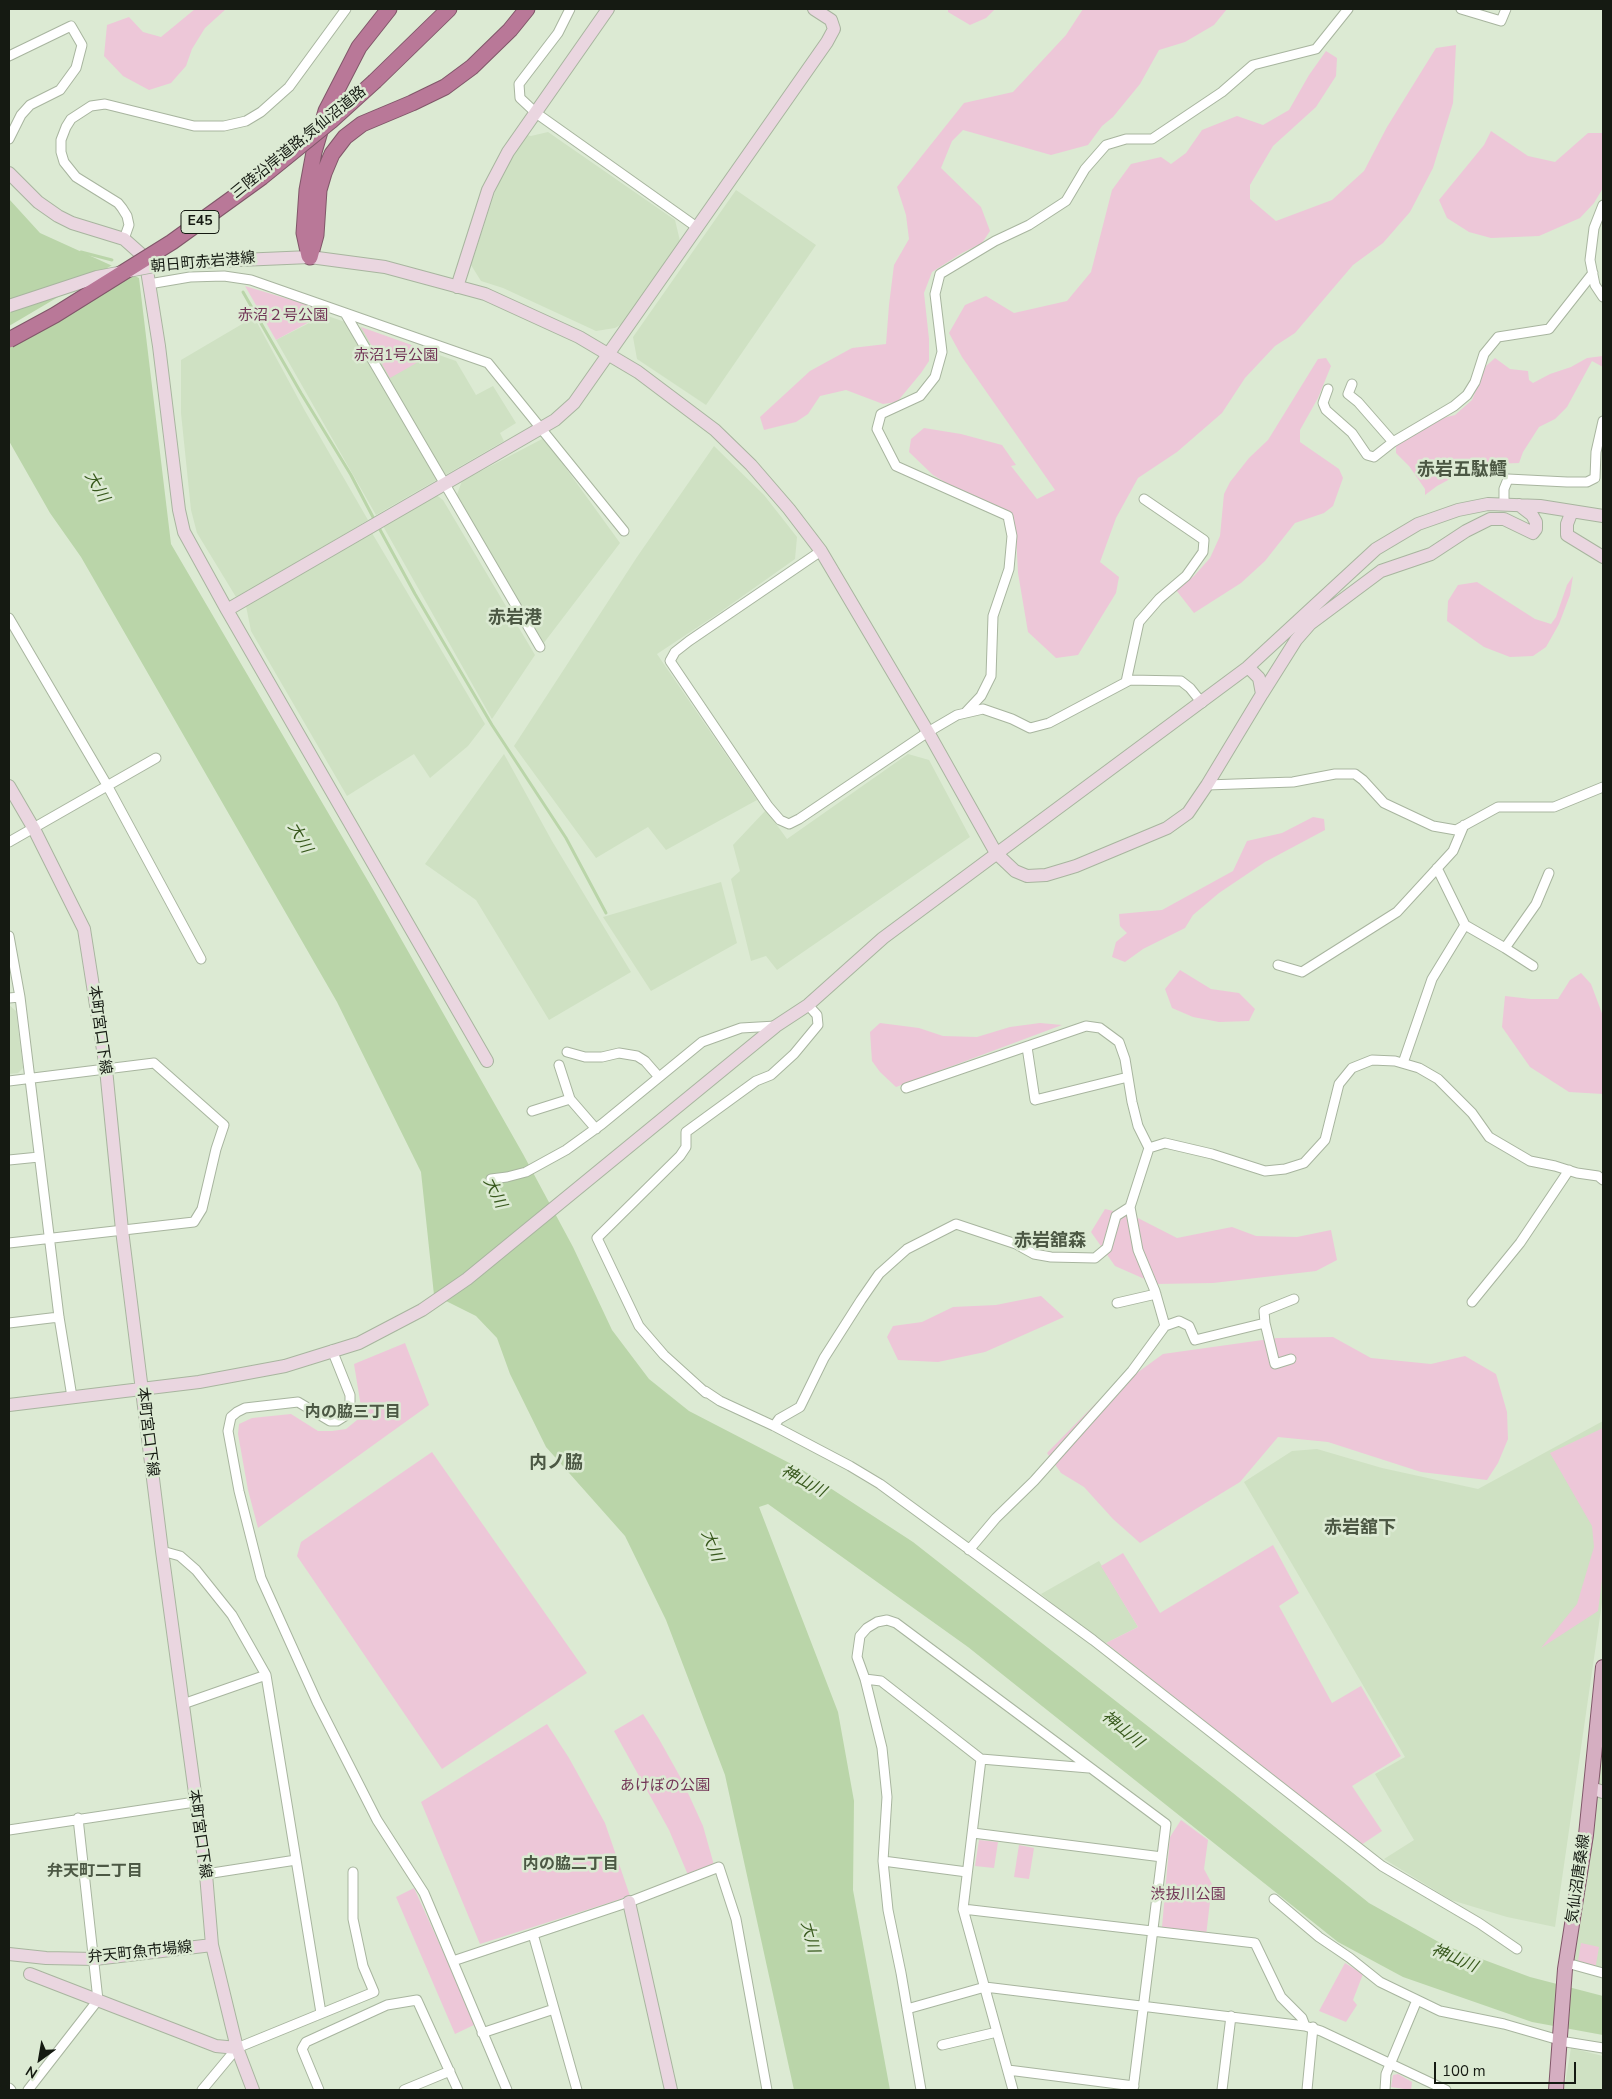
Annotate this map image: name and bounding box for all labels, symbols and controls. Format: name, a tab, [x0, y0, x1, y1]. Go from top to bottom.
street label: 三陸沿岸道路;気仙沼道路	[228, 83, 370, 203]
road number: E45	[181, 210, 219, 233]
street label: 朝日町赤岩港線	[150, 249, 256, 277]
park label: 赤沼２号公園	[238, 307, 328, 325]
park label: 赤沼1号公園	[354, 347, 438, 365]
district label: 赤岩五駄鱈	[1417, 460, 1507, 482]
water label: 大川	[80, 468, 112, 506]
district label: 赤岩港	[488, 608, 542, 630]
water label: 大川	[283, 819, 315, 857]
street label: 本町宮口下線	[84, 984, 114, 1076]
water label: 大川	[478, 1174, 510, 1212]
district label: 赤岩舘森	[1014, 1231, 1086, 1253]
street label: 本町宮口下線	[133, 1386, 161, 1478]
district label: 内の脇三丁目	[305, 1403, 401, 1423]
district label: 内ノ脇	[529, 1453, 583, 1475]
water label: 神山川	[777, 1462, 829, 1502]
district label: 赤岩舘下	[1324, 1518, 1396, 1540]
water label: 大川	[696, 1528, 726, 1564]
water label: 神山川	[1097, 1707, 1147, 1753]
park label: あけぼの公園	[620, 1777, 710, 1795]
street label: 本町宮口下線	[184, 1788, 214, 1880]
street label: 気仙沼唐桑線	[1564, 1833, 1594, 1925]
district label: 内の脇二丁目	[523, 1855, 619, 1875]
district label: 弁天町二丁目	[47, 1862, 143, 1882]
park label: 渋抜川公園	[1151, 1886, 1225, 1904]
water label: 大川	[796, 1919, 822, 1955]
street label: 弁天町魚市場線	[87, 1939, 193, 1967]
water label: 神山川	[1428, 1941, 1480, 1977]
north arrow	[15, 2034, 65, 2084]
scale bar	[1437, 2052, 1580, 2084]
text: N	[22, 2061, 41, 2083]
text: 100 m	[1442, 2061, 1486, 2081]

